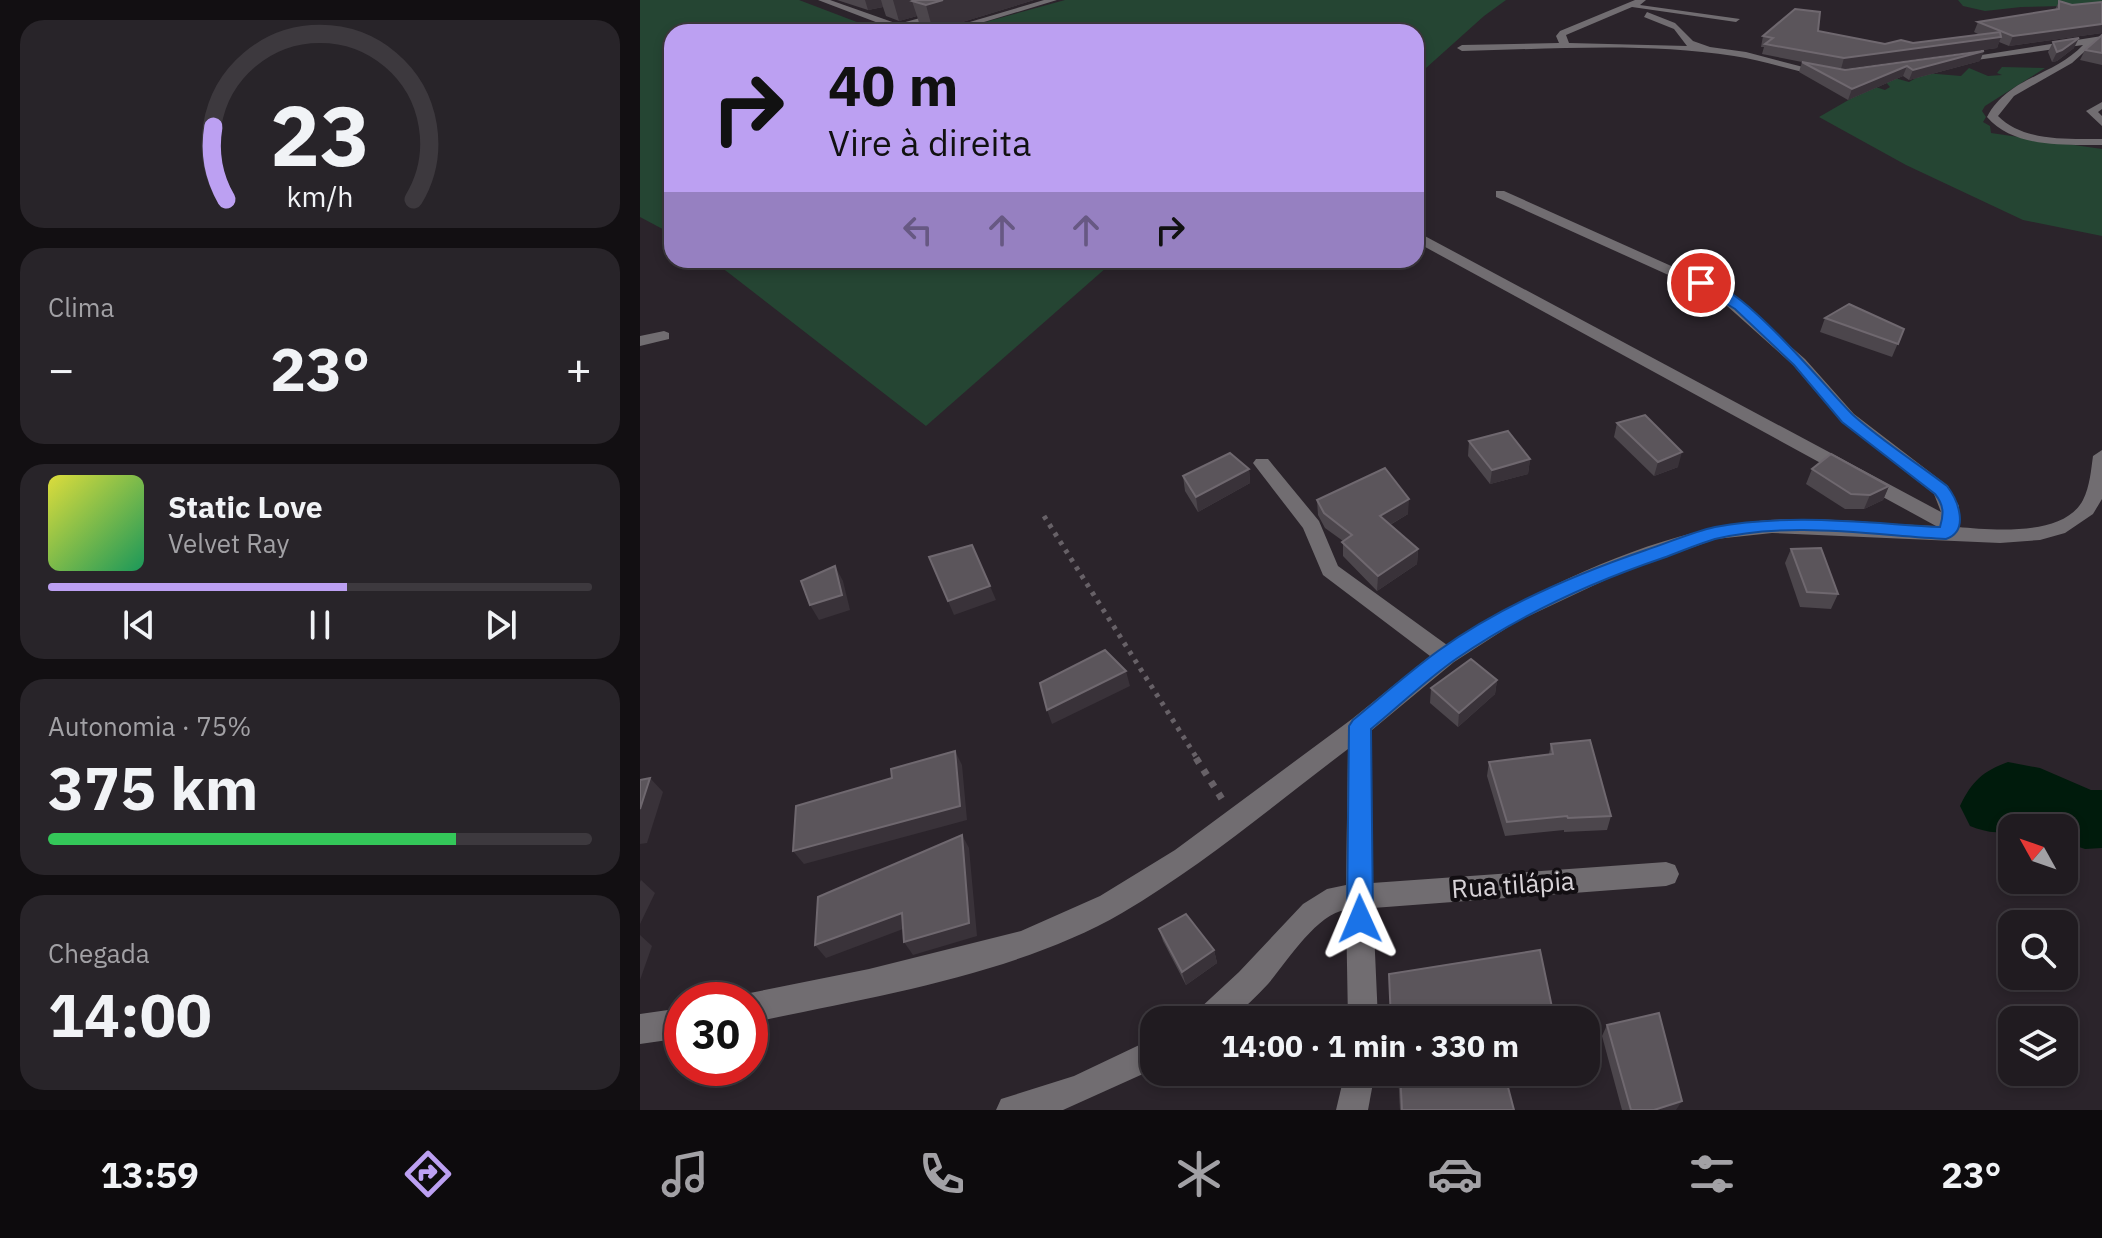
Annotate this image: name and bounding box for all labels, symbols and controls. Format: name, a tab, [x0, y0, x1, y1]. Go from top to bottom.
text: 40 m	[828, 49, 958, 121]
icon: right	[696, 56, 800, 160]
text: 23	[270, 81, 370, 189]
text: Vire à direita	[828, 119, 1031, 166]
text: km/h	[286, 178, 354, 215]
icon: left	[896, 208, 940, 252]
icon: ahead	[980, 208, 1024, 252]
icon: ahead	[1064, 208, 1108, 252]
icon: right	[1148, 208, 1192, 252]
pin	[1667, 249, 1735, 317]
icon: arrive	[1679, 261, 1723, 305]
text: Clima	[48, 290, 114, 324]
text: 23°	[270, 329, 370, 408]
text: −	[48, 340, 74, 397]
text: +	[566, 340, 592, 397]
text: Static Love	[168, 487, 323, 526]
text: Velvet Ray	[168, 526, 289, 560]
icon: previous	[117, 603, 161, 647]
icon: pause	[298, 603, 342, 647]
icon: next	[479, 603, 523, 647]
text: Autonomia · 75%	[48, 709, 251, 743]
text: 375 km	[48, 748, 258, 827]
north arrow	[1998, 814, 2078, 894]
map controls	[1998, 814, 2078, 1086]
street label: Rua tilápia	[1450, 863, 1576, 905]
position arrow	[1318, 877, 1402, 961]
button: search	[1998, 910, 2078, 990]
text: Chegada	[48, 936, 150, 970]
text: 14:00	[48, 975, 212, 1054]
speed limit sign: 30	[664, 982, 768, 1086]
button: layers	[1998, 1006, 2078, 1086]
text: 14:00 · 1 min · 330 m	[1221, 1026, 1519, 1065]
icon: directions	[400, 1146, 456, 1202]
icon: music	[657, 1146, 713, 1202]
icon: phone	[914, 1146, 970, 1202]
icon: climate	[1171, 1146, 1227, 1202]
icon: car	[1427, 1146, 1483, 1202]
icon: filters	[1684, 1146, 1740, 1202]
text: 13:59	[100, 1151, 199, 1198]
text: 23°	[1941, 1151, 2001, 1198]

